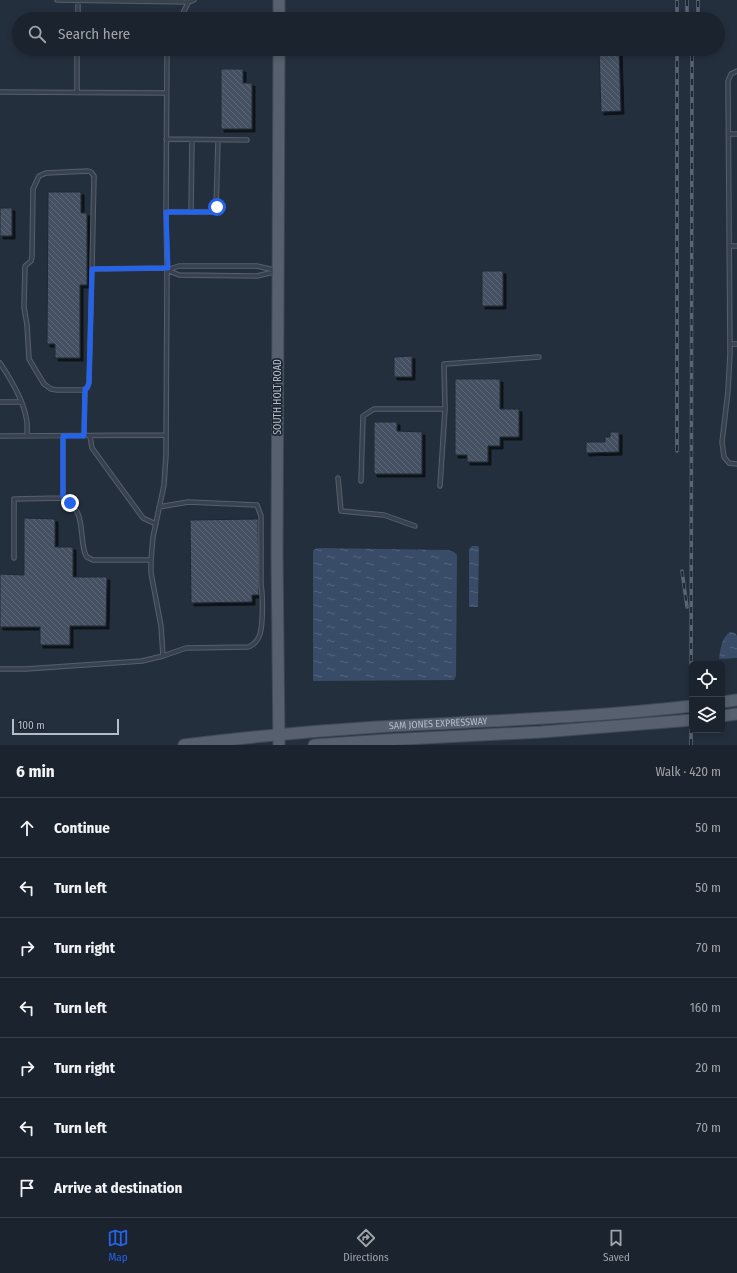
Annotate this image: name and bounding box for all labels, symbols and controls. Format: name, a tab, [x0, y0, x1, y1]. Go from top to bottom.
search box	[12, 12, 725, 56]
icon: search	[26, 23, 48, 45]
text: Search here	[58, 25, 130, 43]
route start	[208, 198, 226, 216]
street label: SOUTH HOLT ROAD	[272, 359, 284, 435]
route end	[61, 494, 79, 512]
map controls	[689, 661, 725, 733]
button: locate	[689, 661, 725, 697]
button: layers	[689, 697, 725, 733]
street label: SAM JONES EXPRESSWAY	[389, 715, 488, 732]
scale bar	[12, 717, 119, 736]
text: 100 m	[18, 719, 45, 732]
text: 6 min	[16, 761, 55, 782]
text: Walk · 420 m	[655, 764, 721, 779]
icon: ahead	[16, 817, 38, 839]
text: Continue	[54, 819, 110, 837]
text: 50 m	[695, 820, 721, 835]
icon: left	[16, 877, 38, 899]
text: Turn left	[54, 879, 107, 897]
text: 50 m	[695, 880, 721, 895]
icon: right	[16, 937, 38, 959]
text: Turn right	[54, 939, 115, 957]
text: 70 m	[696, 940, 721, 955]
icon: left	[16, 997, 38, 1019]
text: Turn left	[54, 999, 107, 1017]
text: 160 m	[690, 1000, 721, 1015]
icon: right	[16, 1057, 38, 1079]
text: Turn right	[54, 1059, 115, 1077]
text: 20 m	[695, 1060, 721, 1075]
icon: left	[16, 1117, 38, 1139]
text: Turn left	[54, 1119, 107, 1137]
text: 70 m	[696, 1120, 721, 1135]
icon: arrive	[16, 1177, 38, 1199]
text: Arrive at destination	[54, 1179, 182, 1197]
tab: Map	[107, 1227, 129, 1264]
tab: Directions	[343, 1227, 389, 1264]
tab: Saved	[603, 1227, 630, 1264]

